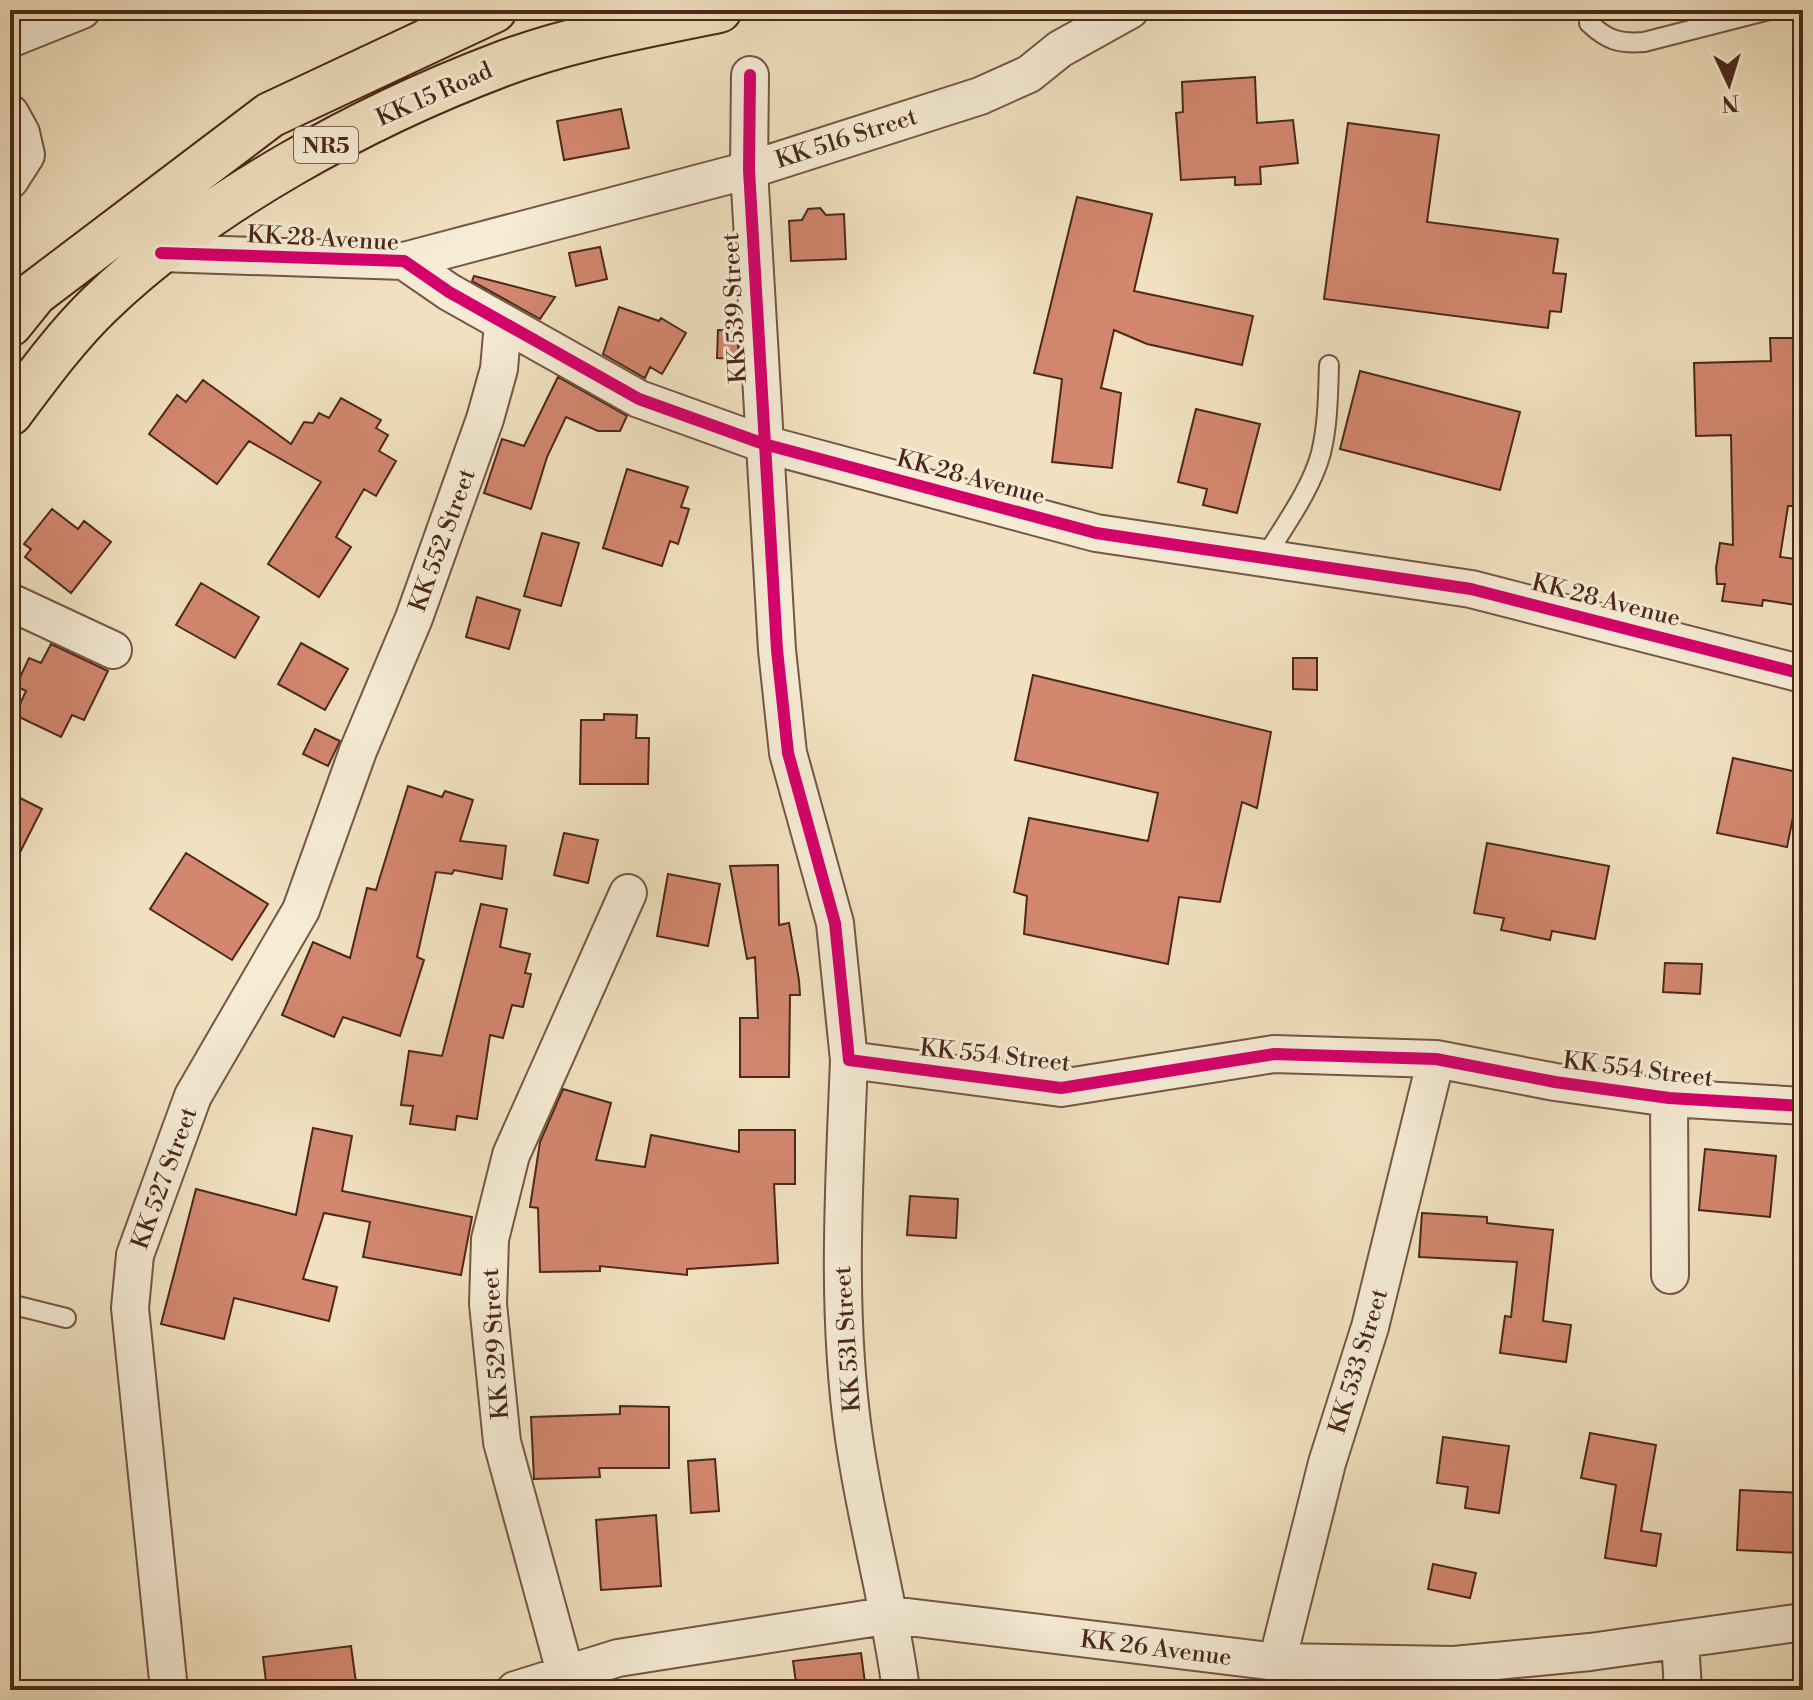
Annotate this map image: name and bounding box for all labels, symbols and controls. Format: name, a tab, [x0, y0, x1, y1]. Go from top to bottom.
north arrow	[1689, 44, 1769, 124]
street label: KK 15 Road	[372, 56, 498, 134]
text: N	[1720, 88, 1740, 117]
street label: KK 516 Street	[772, 102, 921, 176]
road number: NR5	[294, 127, 358, 163]
street label: KK 28 Avenue	[246, 220, 400, 258]
street label: KK 539 Street	[716, 231, 754, 384]
street label: KK 28 Avenue	[893, 444, 1048, 512]
street label: KK 552 Street	[403, 464, 483, 616]
street label: KK 28 Avenue	[1528, 568, 1683, 634]
street label: KK 554 Street	[918, 1033, 1072, 1079]
street label: KK 554 Street	[1561, 1046, 1715, 1094]
street label: KK 527 Street	[125, 1103, 205, 1253]
street label: KK 531 Street	[828, 1264, 868, 1413]
street label: KK 529 Street	[476, 1267, 516, 1421]
street label: KK 533 Street	[1323, 1285, 1395, 1437]
street label: KK 26 Avenue	[1079, 1625, 1233, 1673]

